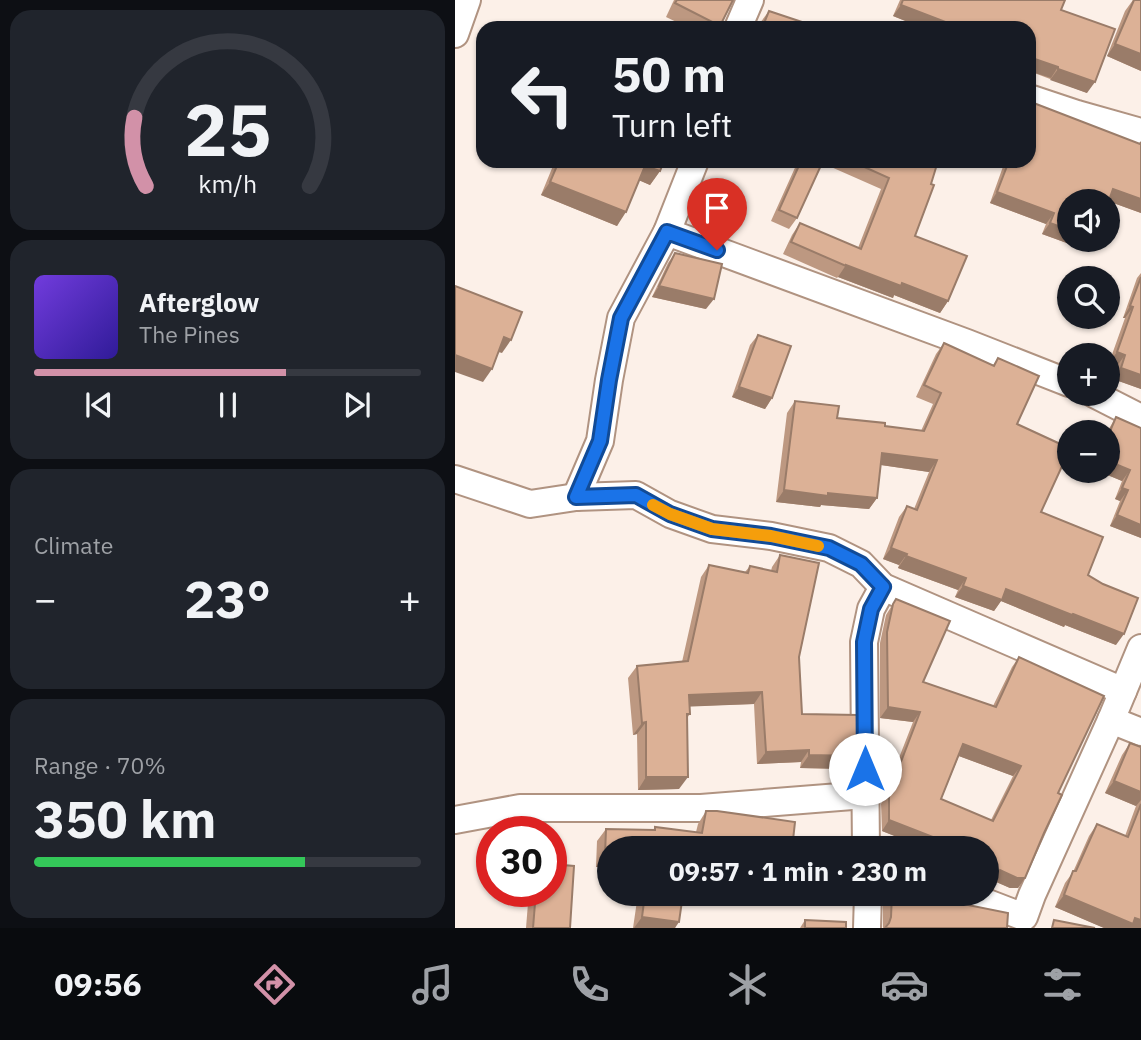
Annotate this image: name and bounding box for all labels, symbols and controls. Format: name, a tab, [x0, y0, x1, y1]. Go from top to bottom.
text: 50 m	[612, 42, 726, 105]
icon: left	[497, 49, 588, 140]
text: 25	[184, 81, 271, 176]
text: Turn left	[612, 104, 732, 146]
text: km/h	[198, 167, 257, 200]
pin	[687, 178, 747, 250]
icon: arrive	[698, 189, 736, 227]
map controls	[1057, 189, 1120, 483]
button: sound	[1057, 189, 1120, 252]
button: search	[1057, 266, 1120, 329]
text: Afterglow	[139, 285, 259, 319]
text: The Pines	[139, 319, 240, 349]
button: +	[1057, 343, 1120, 406]
icon: previous	[80, 386, 118, 424]
icon: pause	[209, 386, 247, 424]
icon: next	[338, 386, 376, 424]
button: −	[1057, 420, 1120, 483]
text: Climate	[34, 530, 113, 560]
text: 23°	[184, 565, 271, 632]
text: −	[34, 574, 57, 623]
text: +	[398, 574, 421, 623]
position arrow	[828, 732, 902, 806]
text: Range · 70%	[34, 750, 166, 780]
text: 350 km	[34, 785, 216, 852]
speed limit sign: 30	[476, 816, 567, 907]
text: 09:57 · 1 min · 230 m	[669, 854, 927, 888]
icon: directions	[250, 960, 299, 1009]
icon: music	[408, 960, 457, 1009]
icon: phone	[565, 960, 614, 1009]
icon: climate	[723, 960, 772, 1009]
icon: car	[880, 960, 929, 1009]
icon: filters	[1038, 960, 1087, 1009]
text: 09:56	[54, 963, 142, 1005]

